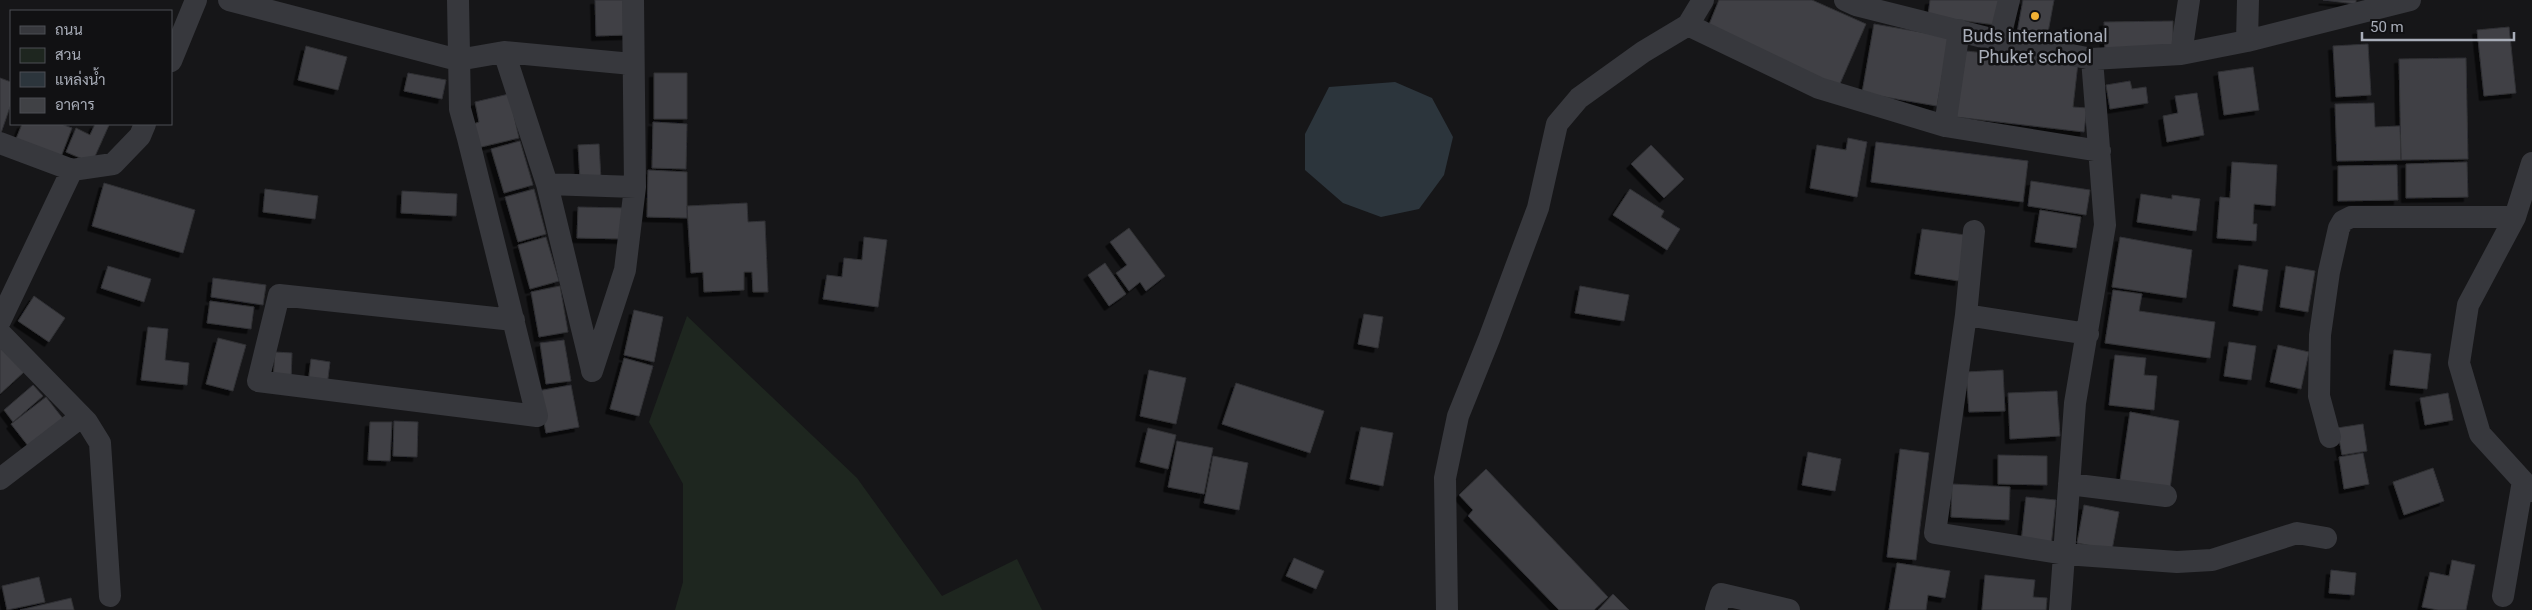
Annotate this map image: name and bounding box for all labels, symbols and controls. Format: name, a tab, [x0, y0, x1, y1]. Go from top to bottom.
legend	[10, 10, 172, 125]
marker: Buds international Phuket school	[2029, 10, 2041, 22]
scale bar	[2362, 10, 2514, 42]
text: 50 m	[2370, 18, 2404, 36]
text: ถนน	[55, 21, 83, 39]
place label: Buds international Phuket school	[1962, 25, 2108, 67]
text: สวน	[55, 46, 81, 64]
text: แหล่งน้ำ	[55, 67, 106, 89]
text: อาคาร	[55, 96, 95, 114]

